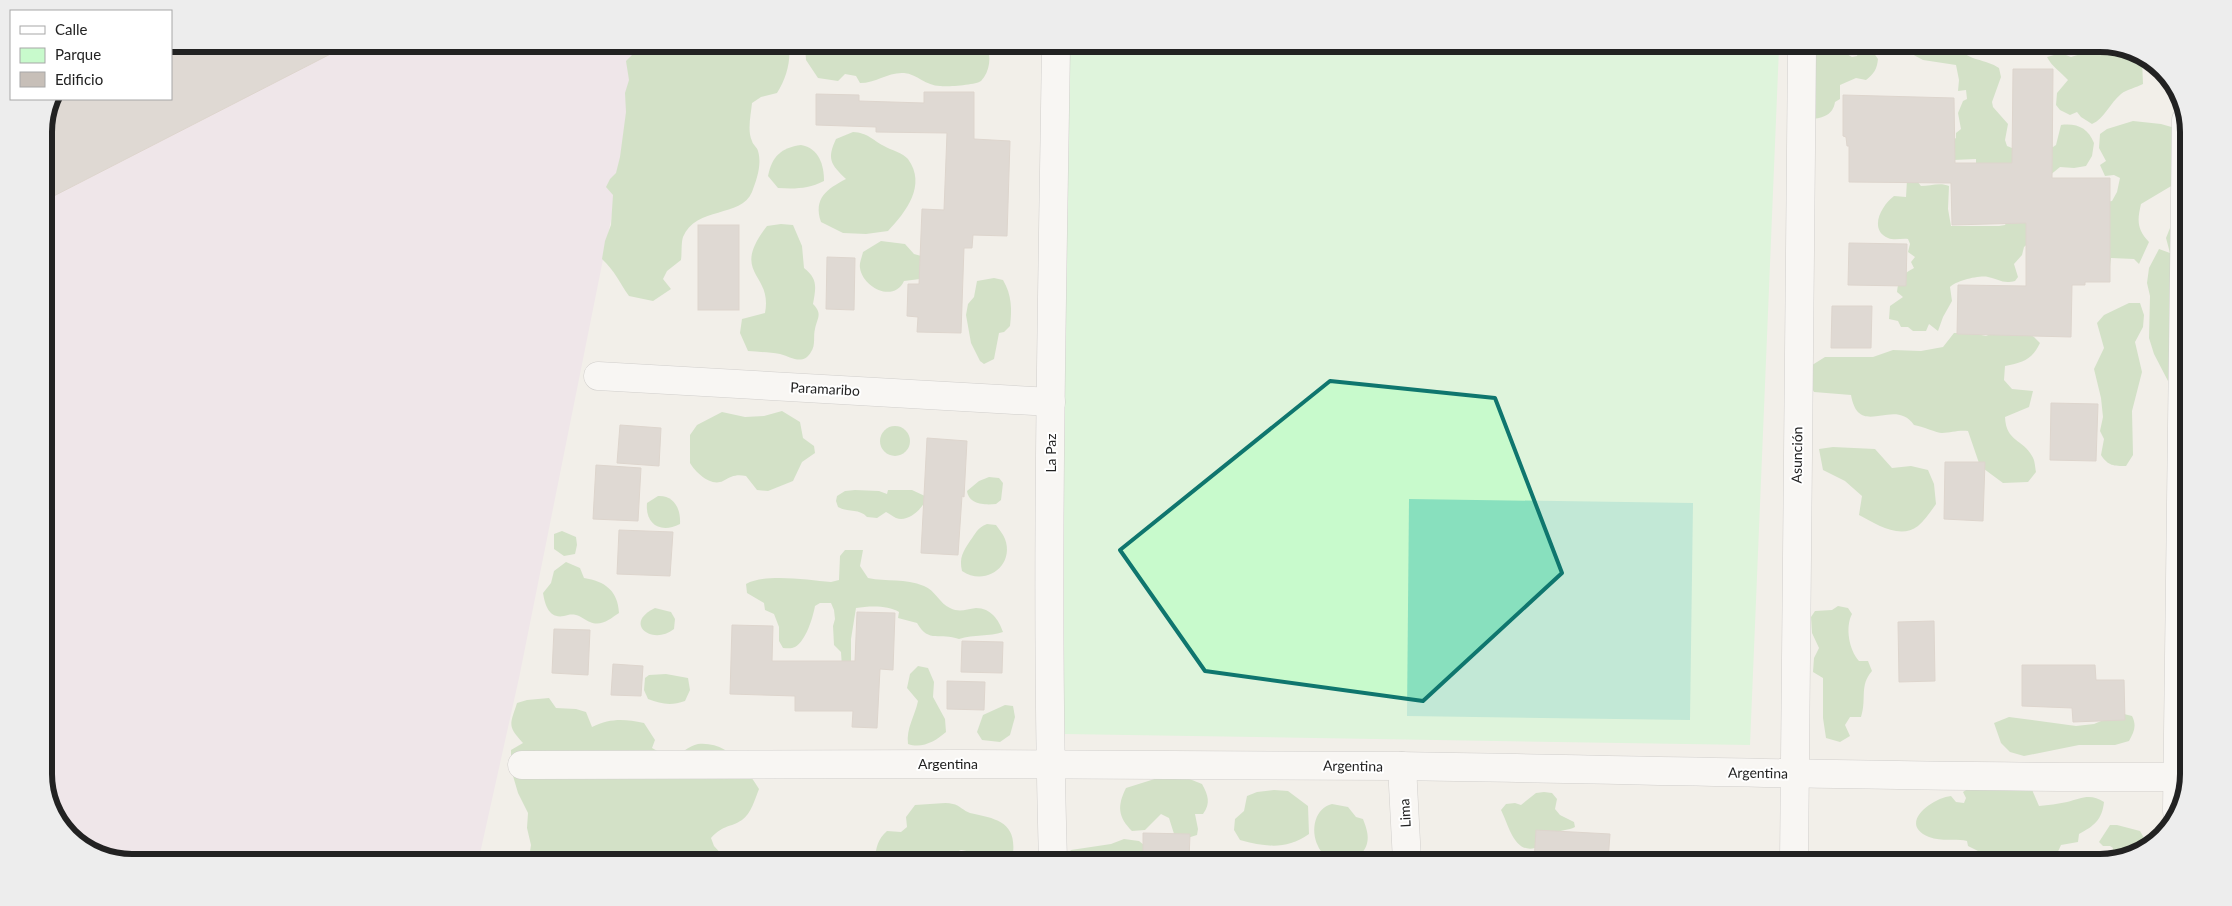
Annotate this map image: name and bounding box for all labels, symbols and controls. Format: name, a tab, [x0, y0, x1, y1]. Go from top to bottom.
legend	[10, 10, 172, 100]
text: Calle	[55, 20, 88, 38]
text: Parque	[55, 45, 101, 63]
text: Edificio	[55, 70, 103, 88]
street label: Paramaribo	[790, 378, 860, 399]
street label: Asunción	[1788, 426, 1805, 484]
street label: La Paz	[1042, 433, 1059, 473]
street label: Argentina	[918, 755, 978, 772]
street label: Argentina	[1323, 756, 1383, 775]
street label: Argentina	[1728, 763, 1788, 782]
street label: Lima	[1395, 798, 1414, 828]

